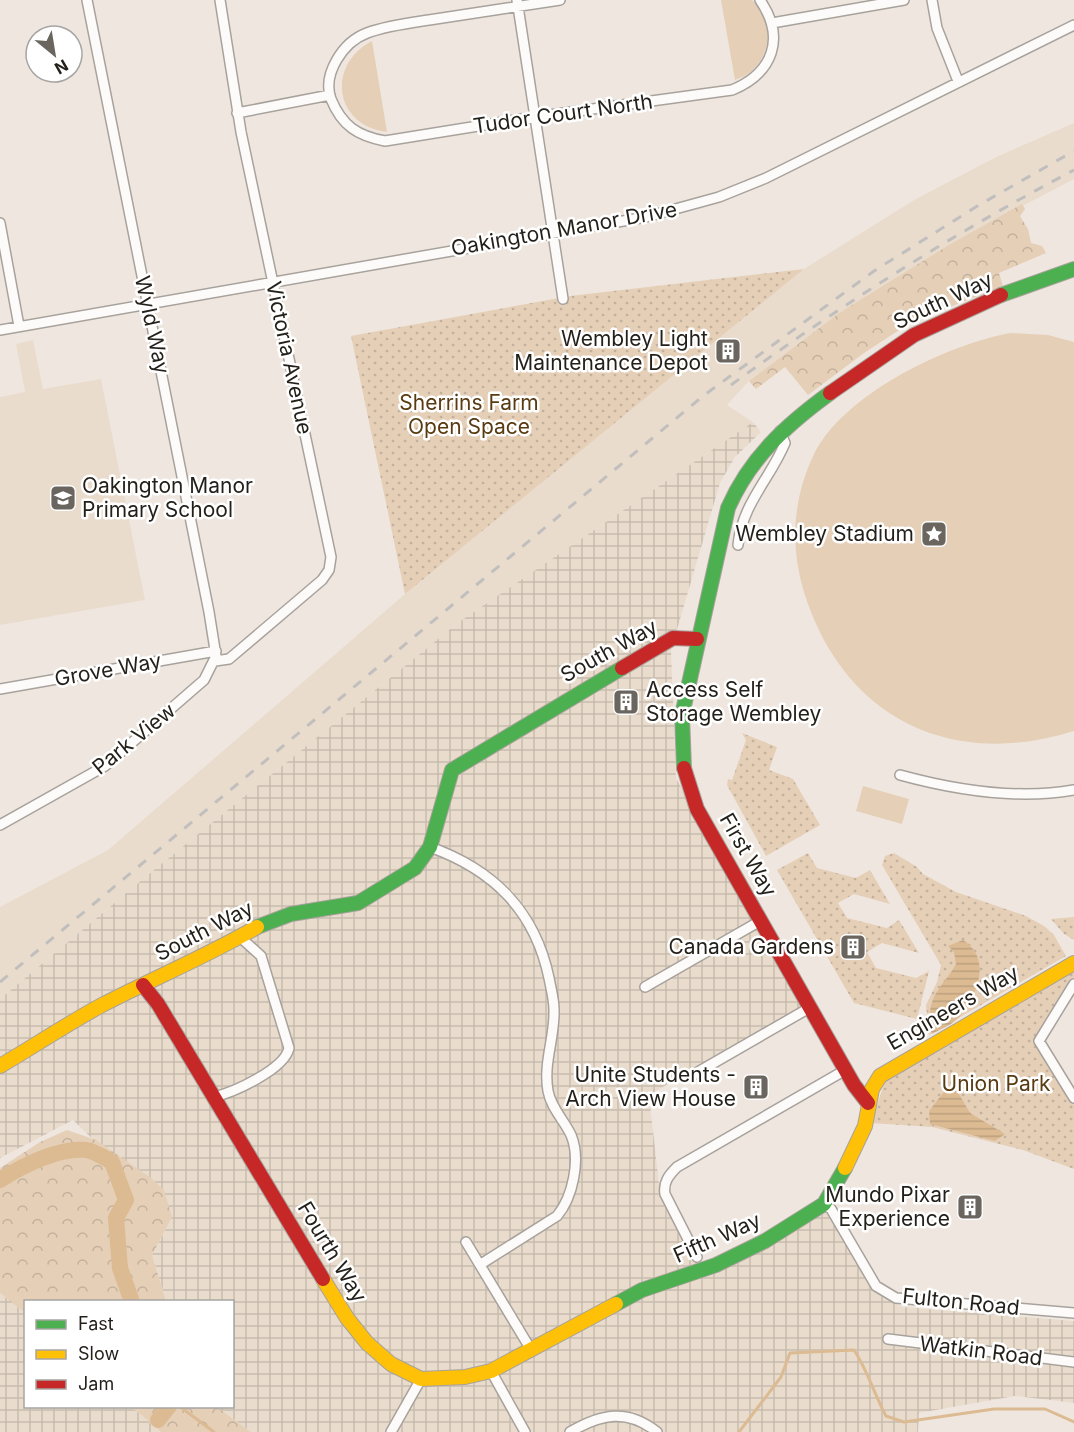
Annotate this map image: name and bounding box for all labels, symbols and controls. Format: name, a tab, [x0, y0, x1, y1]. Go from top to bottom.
north arrow	[24, 24, 84, 84]
text: N	[51, 55, 72, 79]
street label: Tudor Court North	[472, 89, 654, 138]
street label: Oakington Manor Drive	[449, 196, 679, 261]
street label: South Way	[889, 267, 997, 334]
street label: Wyld Way	[130, 274, 175, 376]
street label: Victoria Avenue	[261, 279, 318, 437]
place label: Wembley Light Maintenance Depot	[514, 326, 708, 375]
building icon: Wembley Light Maintenance Depot	[713, 336, 743, 366]
park label: Sherrins Farm Open Space	[399, 390, 539, 439]
place label: Oakington Manor Primary School	[82, 473, 253, 522]
school or university icon: Oakington Manor Primary School	[48, 483, 78, 513]
place icon: Wembley Stadium	[919, 519, 949, 549]
place label: Wembley Stadium	[735, 521, 914, 546]
street label: South Way	[556, 614, 662, 687]
street label: Grove Way	[53, 648, 163, 691]
place label: Access Self Storage Wembley	[646, 677, 821, 726]
building icon: Access Self Storage Wembley	[611, 687, 641, 717]
street label: Park View	[87, 698, 180, 780]
street label: First Way	[715, 809, 782, 901]
street label: South Way	[151, 895, 257, 966]
building icon: Canada Gardens	[838, 932, 868, 962]
place label: Canada Gardens	[669, 934, 834, 959]
street label: Engineers Way	[883, 960, 1023, 1055]
place label: Unite Students - Arch View House	[565, 1062, 736, 1111]
park label: Union Park	[942, 1071, 1051, 1096]
building icon: Unite Students - Arch View House	[741, 1072, 771, 1102]
place label: Mundo Pixar Experience	[825, 1182, 950, 1231]
building icon: Mundo Pixar Experience	[955, 1192, 985, 1222]
street label: Fourth Way	[293, 1197, 372, 1307]
street label: Fifth Way	[669, 1207, 764, 1268]
street label: Fulton Road	[901, 1283, 1021, 1320]
legend	[24, 1300, 234, 1408]
text: Fast	[78, 1313, 114, 1334]
street label: Watkin Road	[918, 1331, 1044, 1370]
text: Slow	[78, 1343, 119, 1364]
text: Jam	[78, 1373, 114, 1394]

